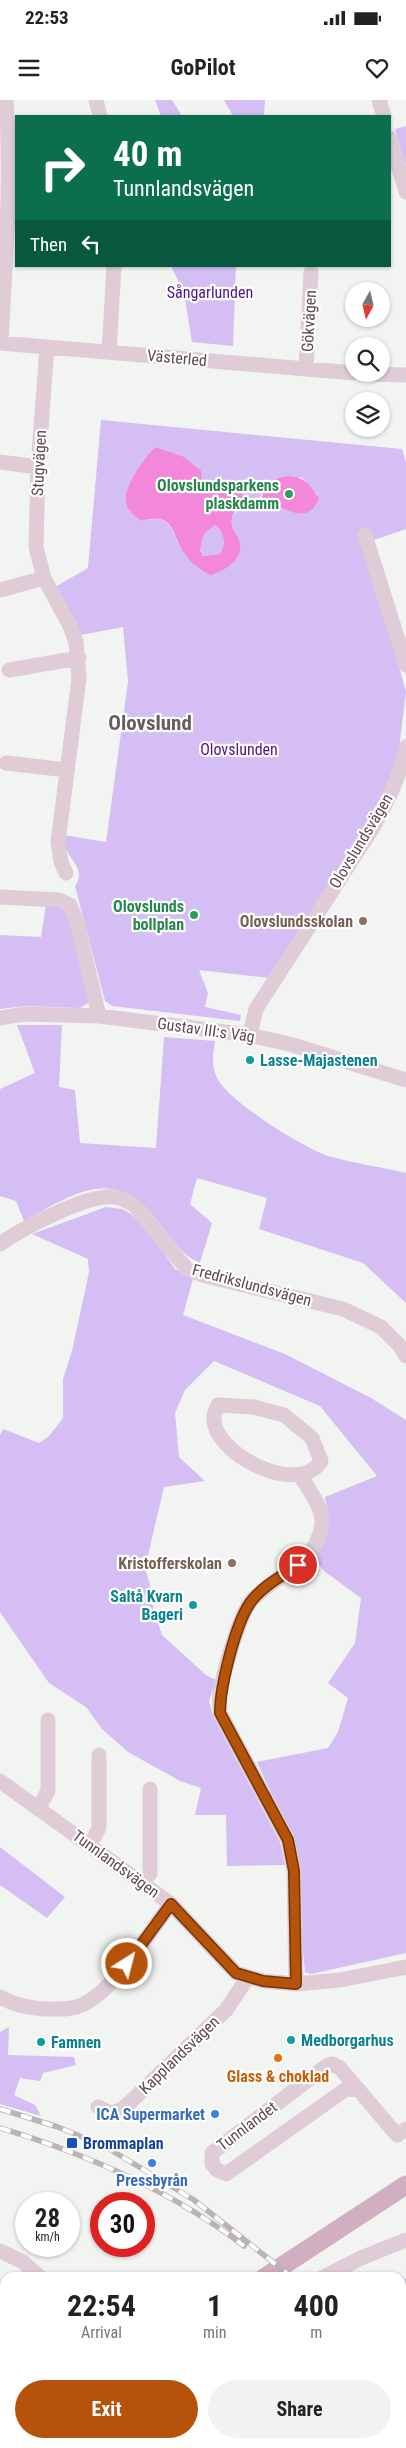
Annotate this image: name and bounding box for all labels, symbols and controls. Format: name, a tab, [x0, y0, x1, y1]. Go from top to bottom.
text: 22:53	[25, 6, 69, 29]
icon: menu	[15, 54, 43, 82]
icon: heart	[363, 54, 391, 82]
text: GoPilot	[170, 55, 236, 80]
text: 40 m	[113, 134, 182, 175]
icon: right	[30, 135, 95, 200]
text: Tunnlandsvägen	[113, 176, 254, 201]
icon: left	[77, 230, 105, 258]
text: Then	[30, 233, 67, 256]
north arrow	[345, 282, 390, 328]
map controls	[345, 282, 390, 437]
park label: Sångarlunden	[167, 283, 253, 302]
street label: Gökvägen	[298, 289, 320, 353]
button: search	[345, 337, 390, 382]
street label: Västerled	[146, 346, 208, 370]
button: layers	[345, 392, 390, 437]
street label: Stugvägen	[28, 429, 50, 497]
place label: Olovslundsparkens plaskdamm	[157, 476, 279, 513]
marker: Olovslundsparkens plaskdamm	[283, 488, 295, 500]
district label: Olovslund	[108, 711, 192, 735]
park label: Olovslunden	[200, 740, 278, 759]
street label: Olovslundsvägen	[325, 790, 397, 892]
place label: Olovslunds bollplan	[113, 897, 184, 934]
marker: Olovslunds bollplan	[188, 909, 200, 921]
place label: Olovslundsskolan	[240, 912, 353, 931]
marker: Olovslundsskolan	[357, 915, 369, 927]
street label: Gustav III:s Väg	[156, 1014, 256, 1046]
place label: Lasse-Majastenen	[260, 1051, 378, 1070]
marker: Lasse-Majastenen	[244, 1054, 256, 1066]
street label: Fredrikslundsvägen	[190, 1260, 314, 1310]
pin	[277, 1544, 319, 1586]
icon: arrive	[284, 1551, 312, 1579]
place label: Kristofferskolan	[118, 1554, 222, 1573]
marker: Kristofferskolan	[226, 1557, 238, 1569]
place label: Saltå Kvarn Bageri	[110, 1587, 183, 1624]
marker: Saltå Kvarn Bageri	[187, 1599, 199, 1611]
street label: Tunnlandsvägen	[69, 1826, 163, 1902]
position arrow	[100, 1937, 152, 1989]
street label: Kapplandsvägen	[135, 2012, 223, 2098]
place label: Medborgarhus	[301, 2031, 394, 2050]
place label: Famnen	[51, 2033, 101, 2052]
marker: Medborgarhus	[285, 2034, 297, 2046]
marker: Famnen	[35, 2036, 47, 2048]
marker: Glass & choklad	[272, 2052, 284, 2064]
place label: Glass & choklad	[227, 2067, 329, 2086]
street label: Tunnlandet	[213, 2097, 281, 2155]
place label: ICA Supermarket	[96, 2105, 205, 2124]
marker: ICA Supermarket	[209, 2108, 221, 2120]
place label: Brommaplan	[83, 2134, 164, 2153]
marker: Brommaplan	[65, 2136, 79, 2150]
marker: Pressbyrån	[146, 2157, 158, 2169]
place label: Pressbyrån	[116, 2171, 188, 2190]
speed limit sign: 30	[90, 2192, 155, 2257]
text: 28	[35, 2204, 60, 2233]
text: km/h	[35, 2230, 60, 2244]
text: 22:54	[67, 2288, 136, 2323]
text: 1	[207, 2288, 222, 2323]
text: 400	[293, 2288, 339, 2323]
text: Arrival	[81, 2323, 122, 2342]
text: min	[203, 2323, 226, 2342]
text: m	[310, 2323, 322, 2342]
button: Exit	[15, 2380, 198, 2438]
button: Share	[208, 2380, 391, 2438]

